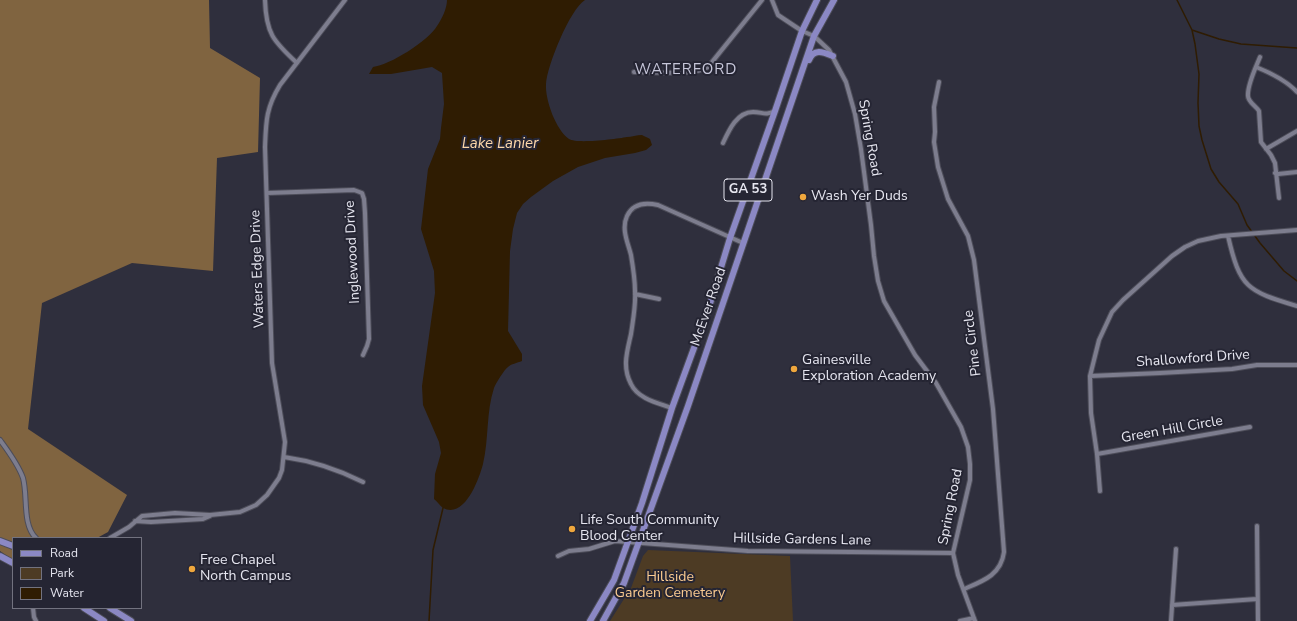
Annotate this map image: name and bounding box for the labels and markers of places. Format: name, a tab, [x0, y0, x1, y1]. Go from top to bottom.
place label: Wash Yer Duds	[811, 189, 908, 205]
marker: Wash Yer Duds	[798, 192, 808, 202]
place label: Gainesville Exploration Academy	[802, 353, 936, 386]
marker: Gainesville Exploration Academy	[789, 364, 799, 374]
place label: Life South Community Blood Center	[580, 513, 719, 546]
marker: Life South Community Blood Center	[567, 524, 577, 534]
place label: Free Chapel North Campus	[200, 553, 291, 586]
marker: Free Chapel North Campus	[187, 564, 197, 574]

